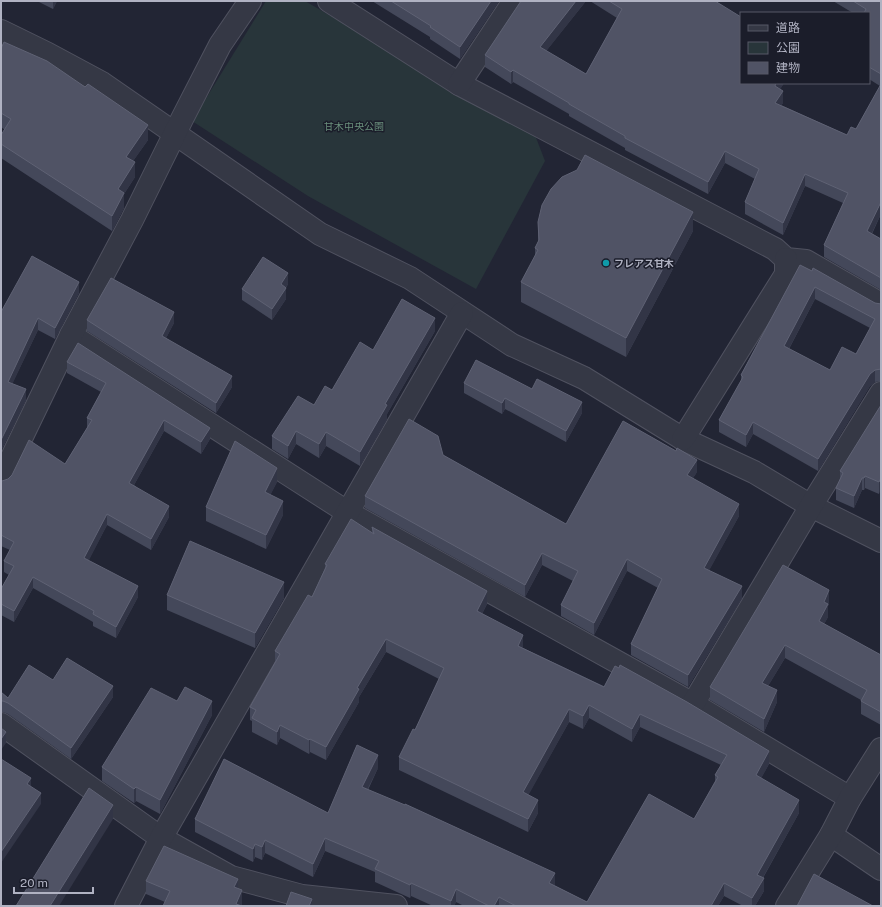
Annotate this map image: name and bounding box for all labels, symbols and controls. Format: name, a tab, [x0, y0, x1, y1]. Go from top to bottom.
legend	[740, 12, 870, 84]
text: 道路	[776, 21, 800, 35]
text: 公園	[776, 41, 800, 55]
text: 建物	[776, 61, 800, 75]
park label: 甘木中央公園	[324, 120, 384, 132]
place label: フレアス甘木	[614, 257, 674, 269]
marker: フレアス甘木	[601, 258, 611, 268]
scale bar	[14, 869, 93, 895]
text: 20 m	[20, 876, 48, 890]

